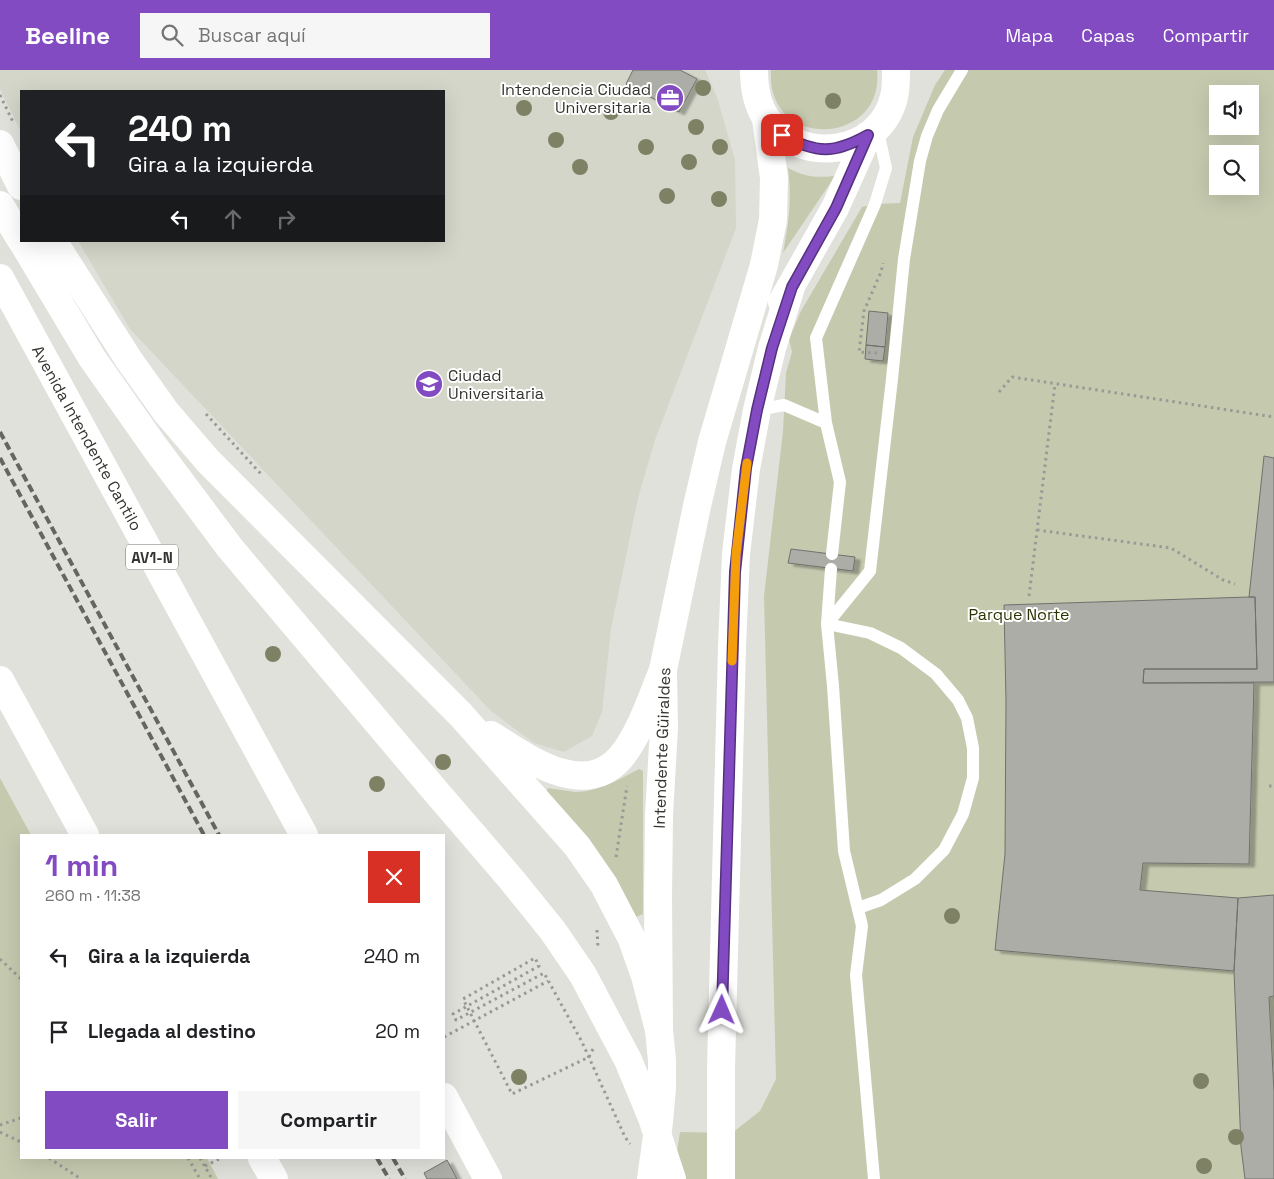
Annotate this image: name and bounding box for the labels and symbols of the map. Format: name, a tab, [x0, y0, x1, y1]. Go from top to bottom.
place label: Intendencia Ciudad Universitaria	[501, 79, 651, 118]
office icon: Intendencia Ciudad Universitaria	[655, 83, 685, 113]
pin	[761, 114, 803, 156]
street label: Avenida Intendente Cantilo	[27, 342, 147, 534]
place label: Ciudad Universitaria	[448, 365, 544, 404]
school or university icon: Ciudad Universitaria	[414, 369, 444, 399]
road number: AV1-N	[126, 544, 178, 570]
park label: Parque Norte	[968, 604, 1070, 625]
street label: Intendente Güiraldes	[649, 667, 675, 829]
position arrow	[695, 983, 747, 1035]

